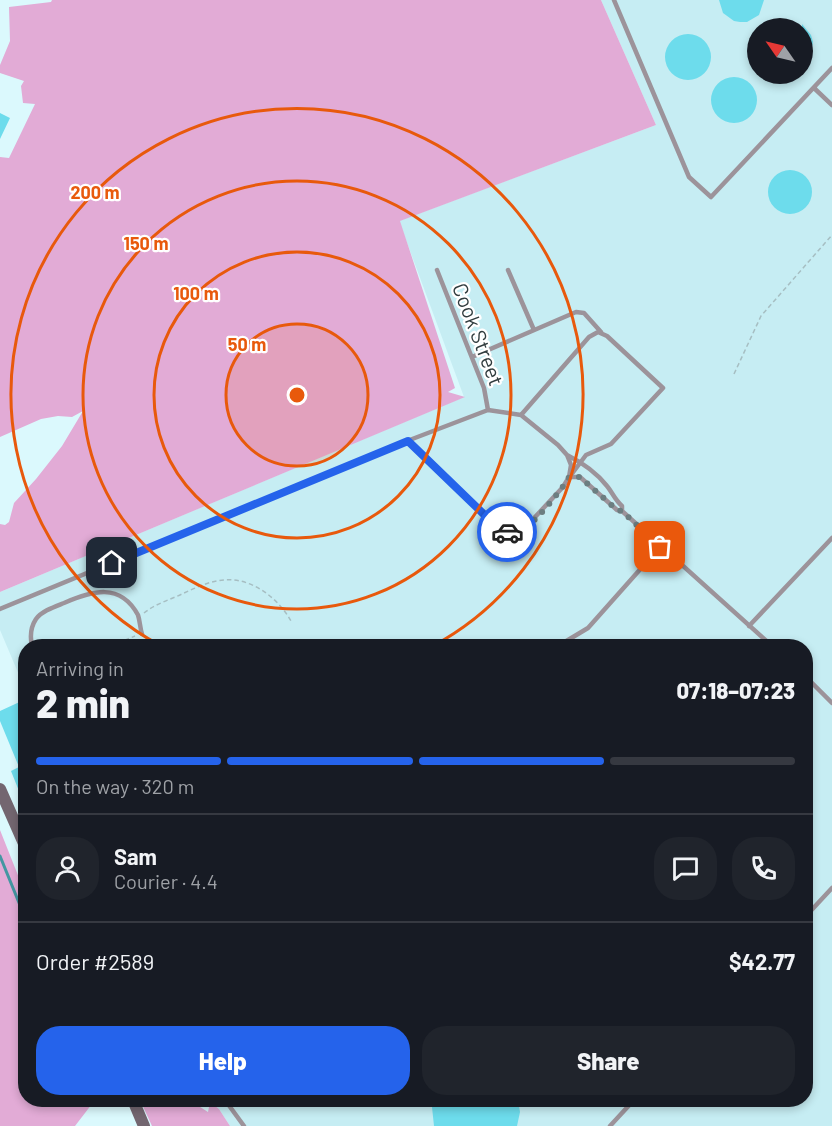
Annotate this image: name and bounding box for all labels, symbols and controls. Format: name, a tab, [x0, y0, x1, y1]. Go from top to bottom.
north arrow	[747, 18, 813, 84]
map controls	[747, 18, 813, 84]
text: 200 m	[70, 181, 120, 203]
text: 150 m	[124, 232, 168, 254]
street label: Cook Street	[448, 279, 510, 389]
text: 100 m	[173, 282, 219, 304]
text: 50 m	[228, 333, 266, 355]
centre of rings	[287, 385, 307, 405]
courier	[477, 502, 537, 562]
icon: car	[491, 516, 524, 549]
pin	[634, 521, 685, 572]
icon: bag	[643, 530, 676, 563]
pin	[86, 537, 137, 588]
icon: home	[95, 546, 128, 579]
text: Arriving in	[36, 656, 124, 680]
text: 07:18–07:23	[677, 677, 795, 703]
text: 2 min	[36, 679, 130, 726]
text: On the way · 320 m	[36, 774, 194, 798]
button: person	[36, 837, 99, 900]
button: chat	[654, 837, 717, 900]
button: phone	[732, 837, 795, 900]
text: Sam	[114, 843, 157, 869]
text: Courier · 4.4	[114, 869, 218, 893]
text: Order #2589	[36, 948, 154, 974]
text: $42.77	[729, 948, 795, 974]
button: Help	[36, 1026, 410, 1095]
button: Share	[422, 1026, 795, 1095]

